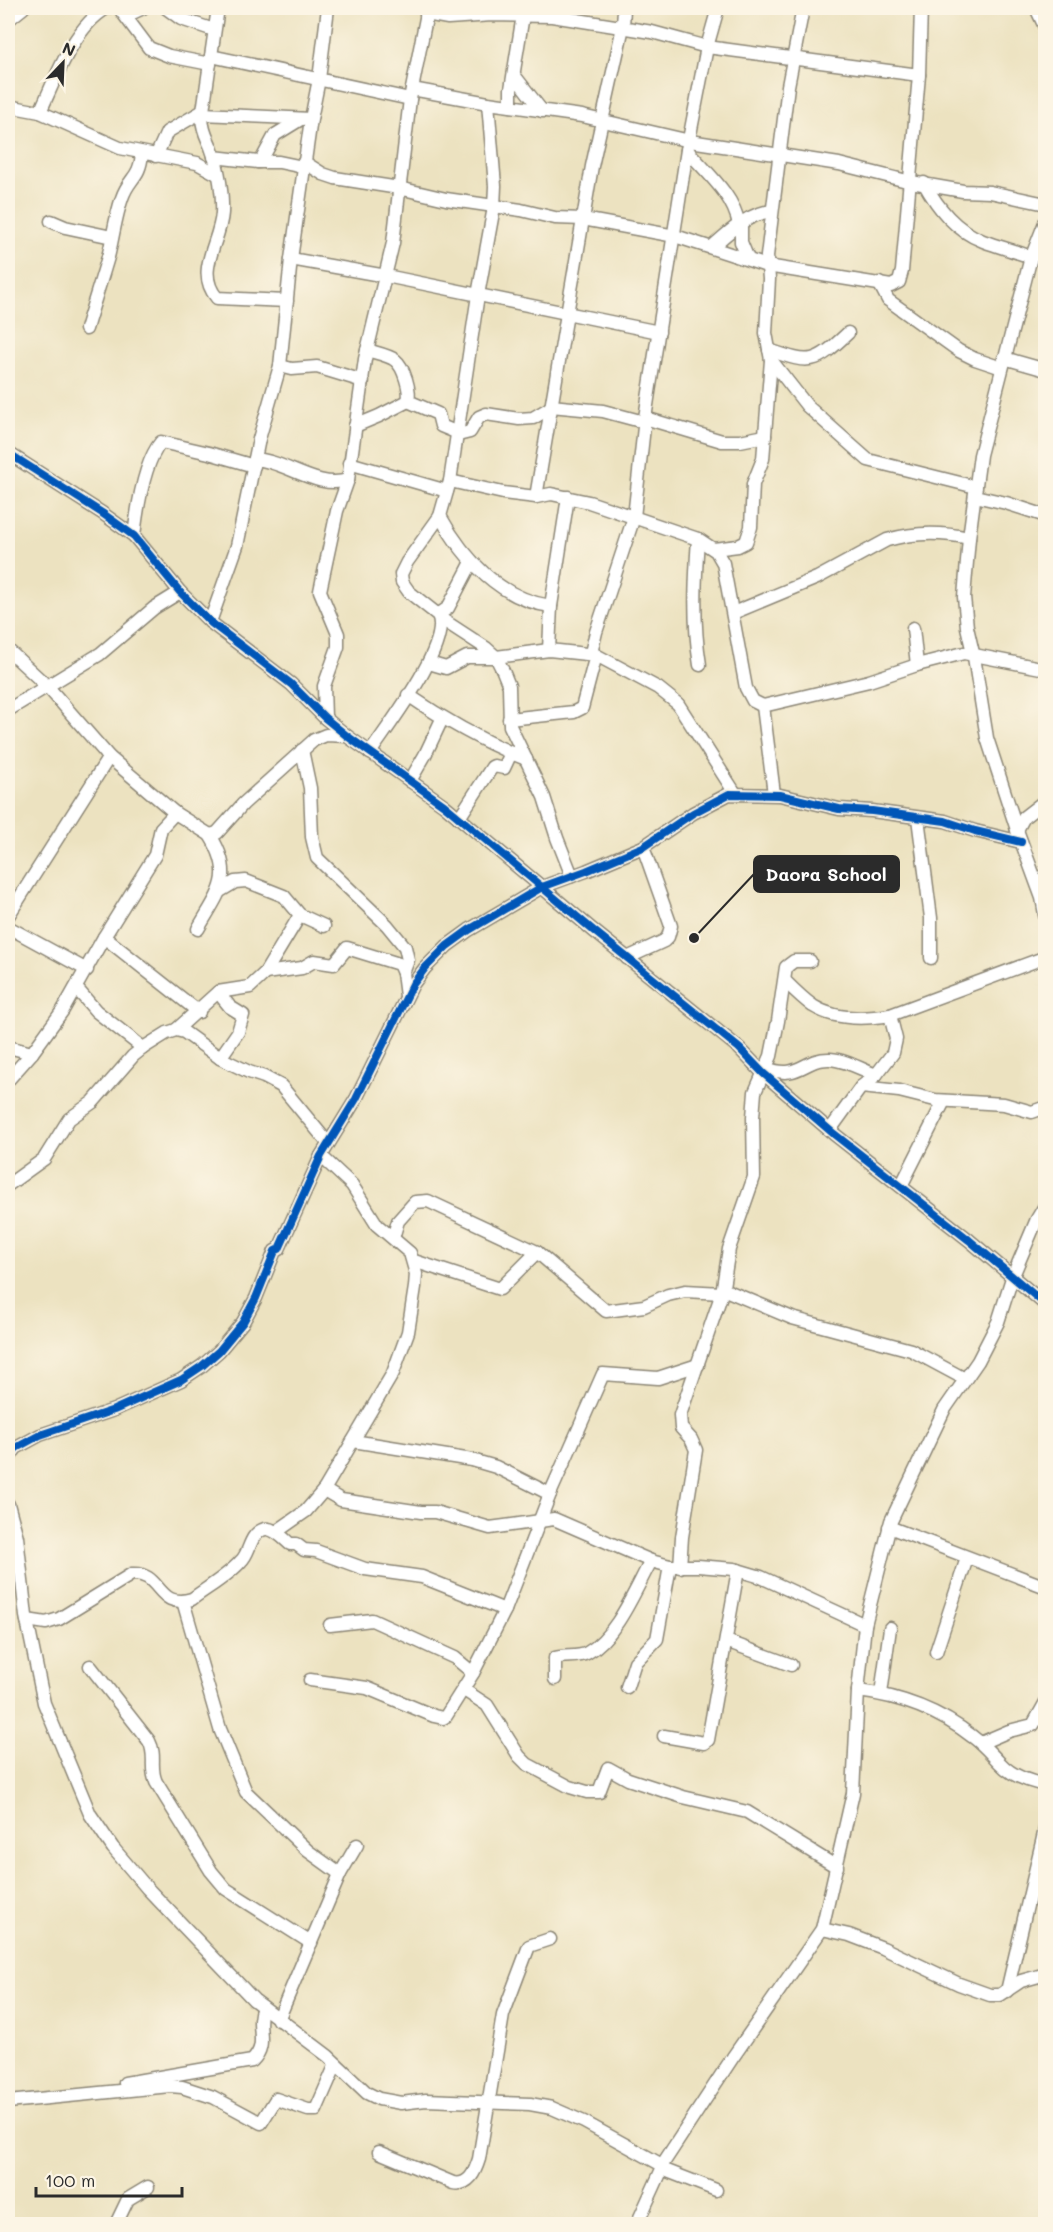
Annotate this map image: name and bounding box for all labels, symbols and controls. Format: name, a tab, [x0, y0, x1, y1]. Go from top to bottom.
north arrow	[33, 33, 93, 93]
text: N	[59, 37, 79, 61]
callout: Daora School	[754, 856, 899, 892]
text: Daora School	[766, 862, 887, 886]
scale bar	[36, 2160, 182, 2198]
text: 100 m	[45, 2168, 95, 2192]

